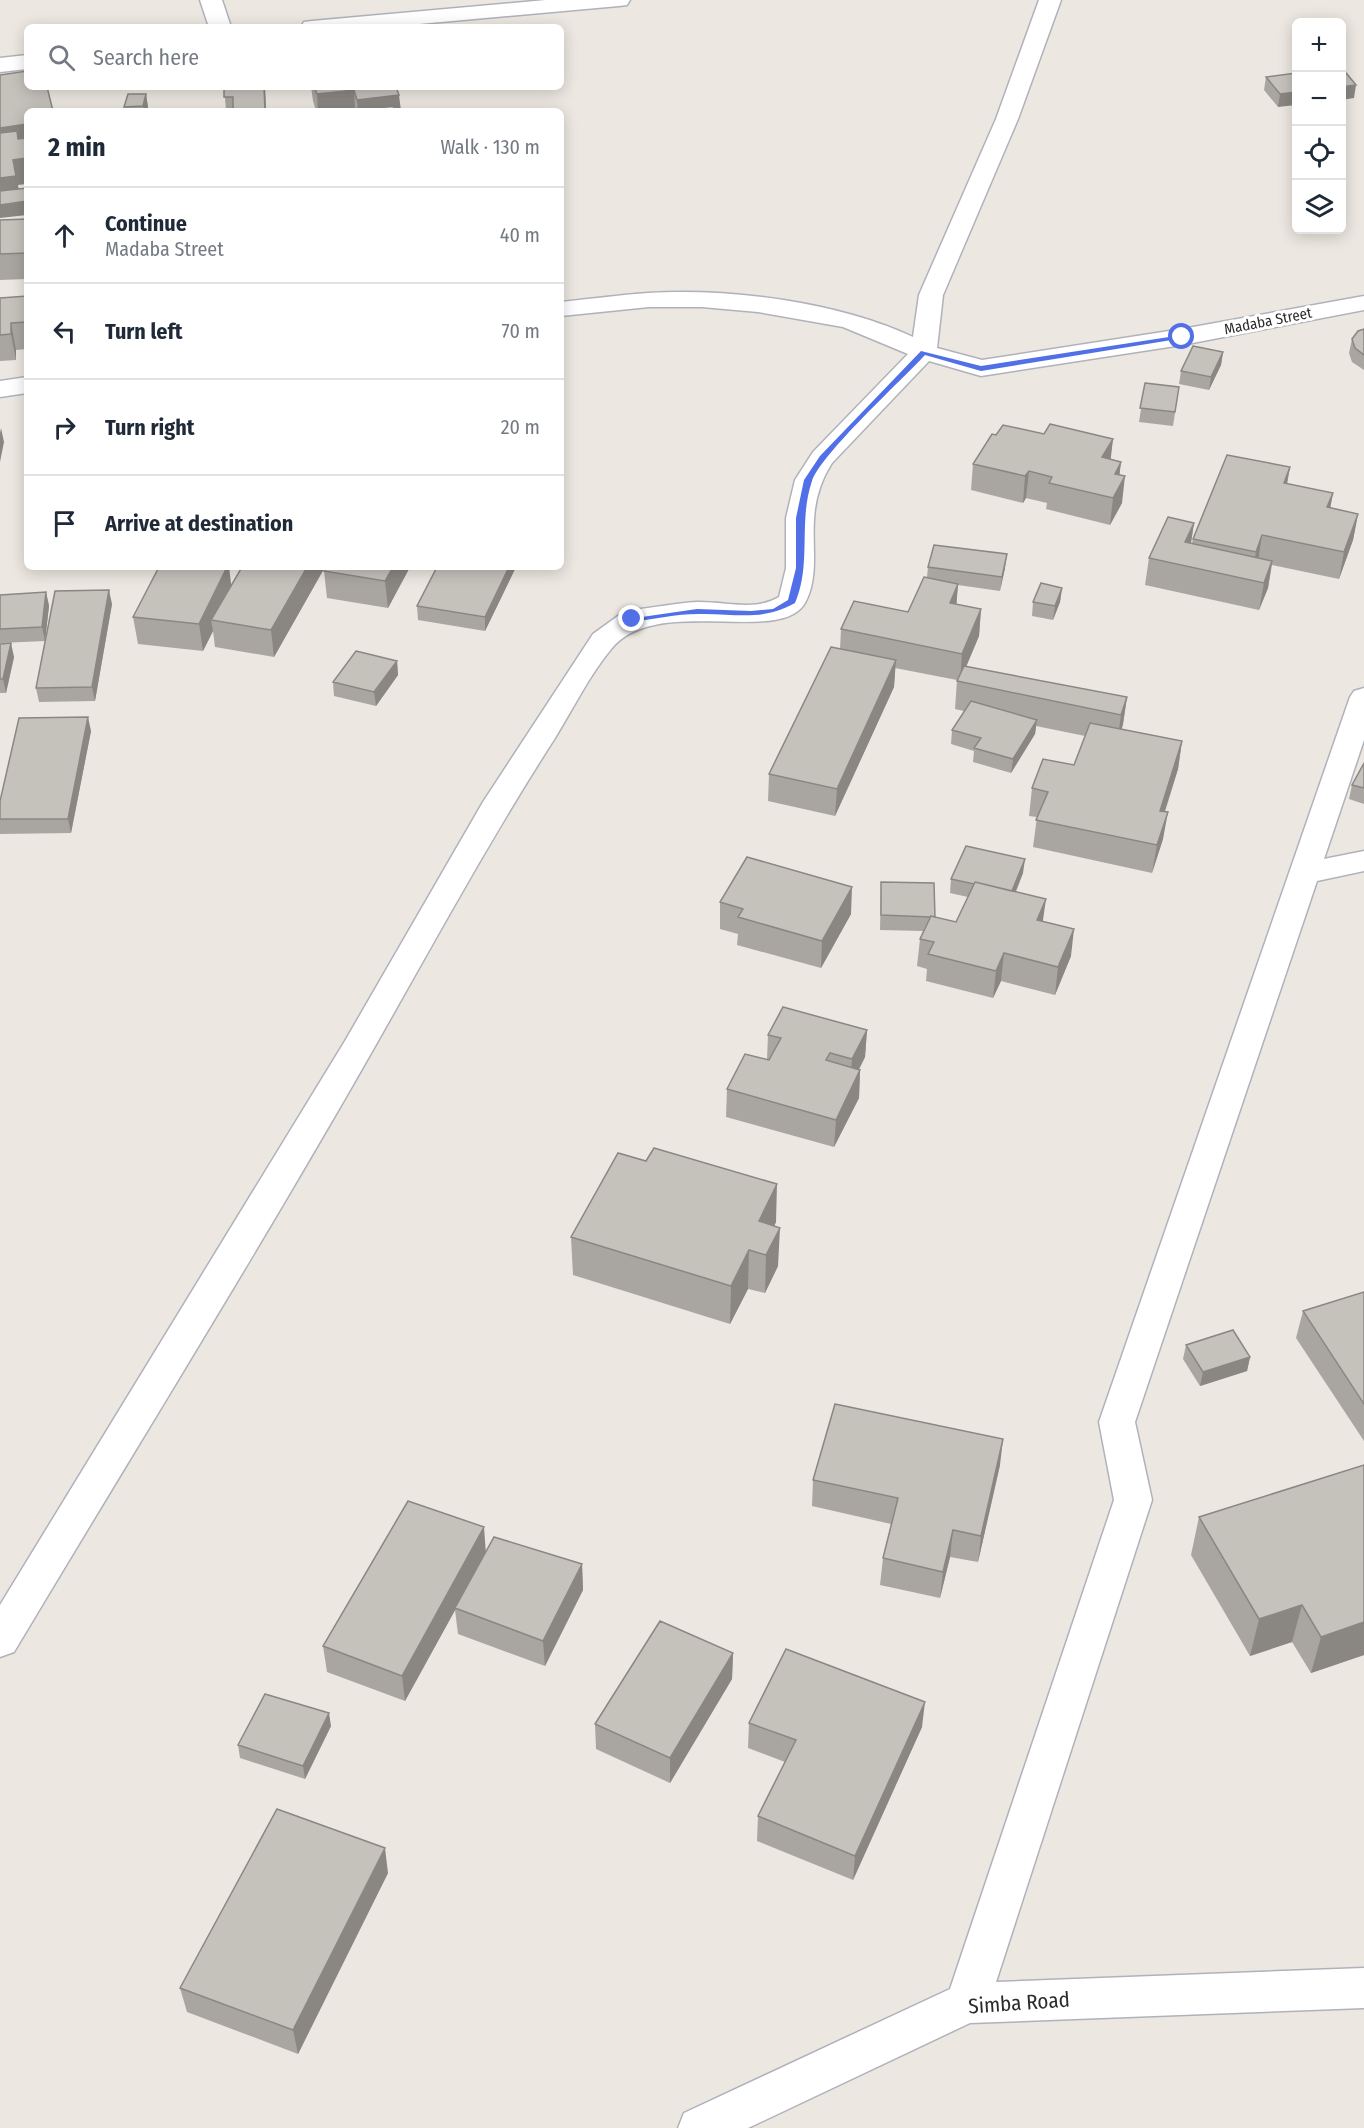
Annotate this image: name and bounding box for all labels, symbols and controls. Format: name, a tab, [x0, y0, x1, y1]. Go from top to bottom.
map controls	[1292, 18, 1346, 234]
button: +	[1292, 18, 1346, 72]
search box	[24, 24, 564, 90]
icon: search	[45, 41, 78, 74]
text: Search here	[93, 44, 199, 71]
button: −	[1292, 72, 1346, 126]
button: locate	[1292, 126, 1346, 180]
text: 2 min	[48, 132, 106, 163]
text: Walk · 130 m	[440, 135, 540, 159]
button: layers	[1292, 180, 1346, 234]
text: Continue	[105, 210, 187, 237]
icon: ahead	[48, 219, 81, 252]
text: 40 m	[500, 223, 540, 247]
text: Madaba Street	[105, 237, 224, 261]
street label: Madaba Street	[1223, 304, 1313, 338]
icon: left	[48, 315, 81, 348]
text: Turn left	[105, 318, 183, 345]
text: 70 m	[502, 319, 540, 343]
route start	[1168, 323, 1194, 349]
icon: right	[48, 411, 81, 444]
text: Turn right	[105, 414, 194, 441]
text: 20 m	[501, 415, 540, 439]
icon: arrive	[48, 507, 81, 540]
text: Arrive at destination	[105, 510, 293, 537]
route end	[618, 605, 644, 631]
street label: Simba Road	[967, 1986, 1071, 2020]

